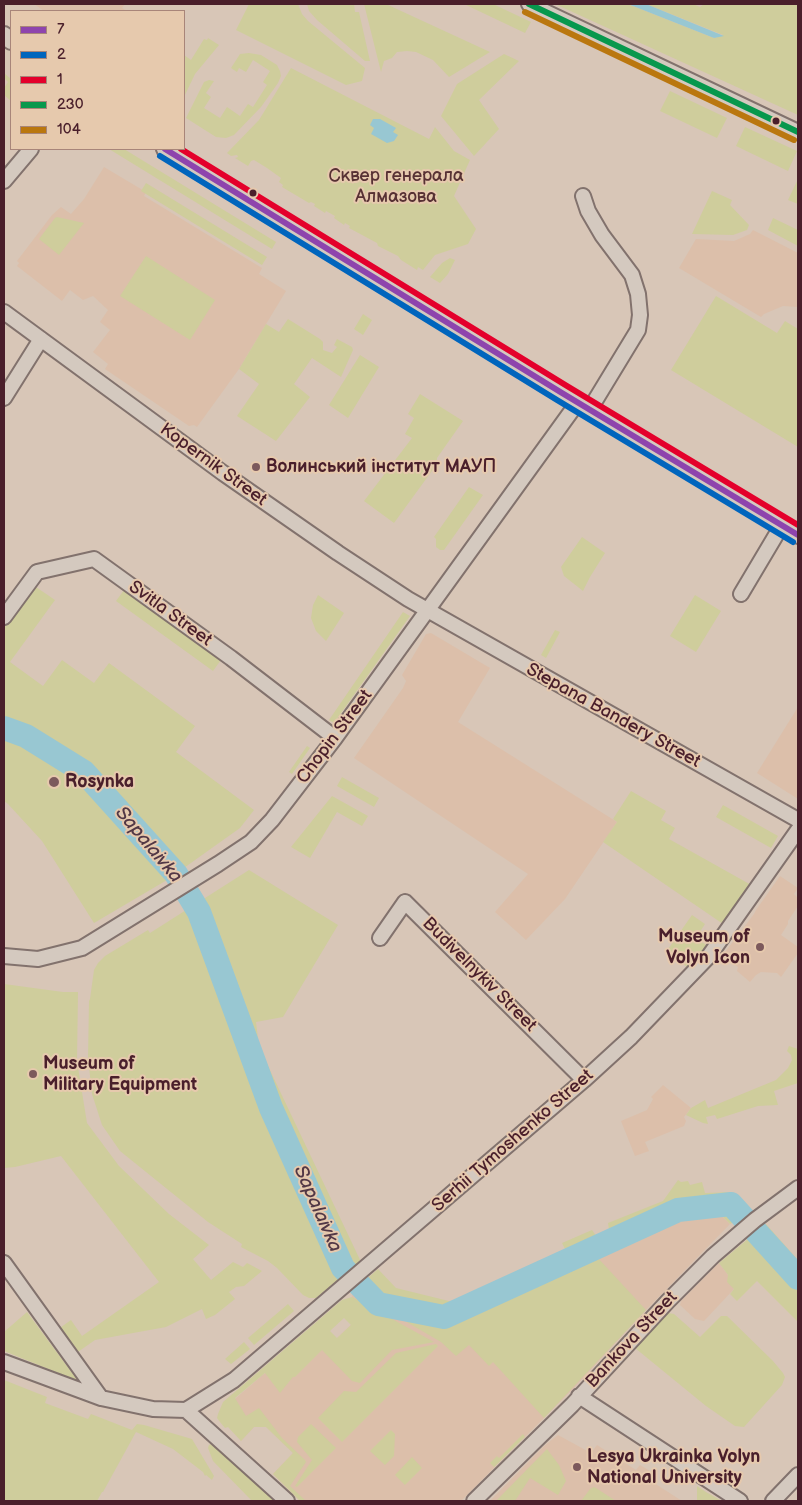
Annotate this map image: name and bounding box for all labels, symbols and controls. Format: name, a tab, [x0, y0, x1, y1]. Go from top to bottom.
legend	[10, 10, 185, 150]
text: 7	[57, 20, 64, 39]
text: 2	[57, 45, 66, 64]
text: 1	[57, 70, 63, 89]
text: 230	[57, 95, 84, 114]
unlabelled marker	[771, 116, 781, 126]
text: 104	[57, 120, 81, 139]
park label: Сквер генерала Алмазова	[328, 165, 464, 208]
unlabelled marker	[248, 188, 258, 198]
street label: Kopernik Street	[155, 419, 271, 511]
place label: Волинський інститут МАУП	[266, 456, 496, 478]
marker: Волинський інститут МАУП	[250, 461, 262, 473]
street label: Svitla Street	[124, 577, 216, 651]
street label: Stepana Bandery Street	[522, 659, 704, 773]
street label: Chopin Street	[293, 686, 377, 788]
place label: Rosynka	[65, 771, 134, 793]
marker: Rosynka	[47, 775, 61, 789]
water label: Sapalaivka	[110, 802, 186, 888]
street label: Budivelnykiv Street	[417, 913, 541, 1037]
place label: Museum of Volyn Icon	[658, 926, 750, 969]
marker: Museum of Volyn Icon	[754, 941, 766, 953]
place label: Museum of Military Equipment	[43, 1053, 197, 1096]
street label: Serhii Tymoshenko Street	[428, 1065, 598, 1217]
marker: Museum of Military Equipment	[27, 1068, 39, 1080]
water label: Sapalaivka	[288, 1162, 346, 1256]
street label: Bankova Street	[582, 1287, 682, 1393]
place label: Lesya Ukrainka Volyn National University	[587, 1446, 760, 1488]
marker: Lesya Ukrainka Volyn National University	[571, 1461, 583, 1473]

